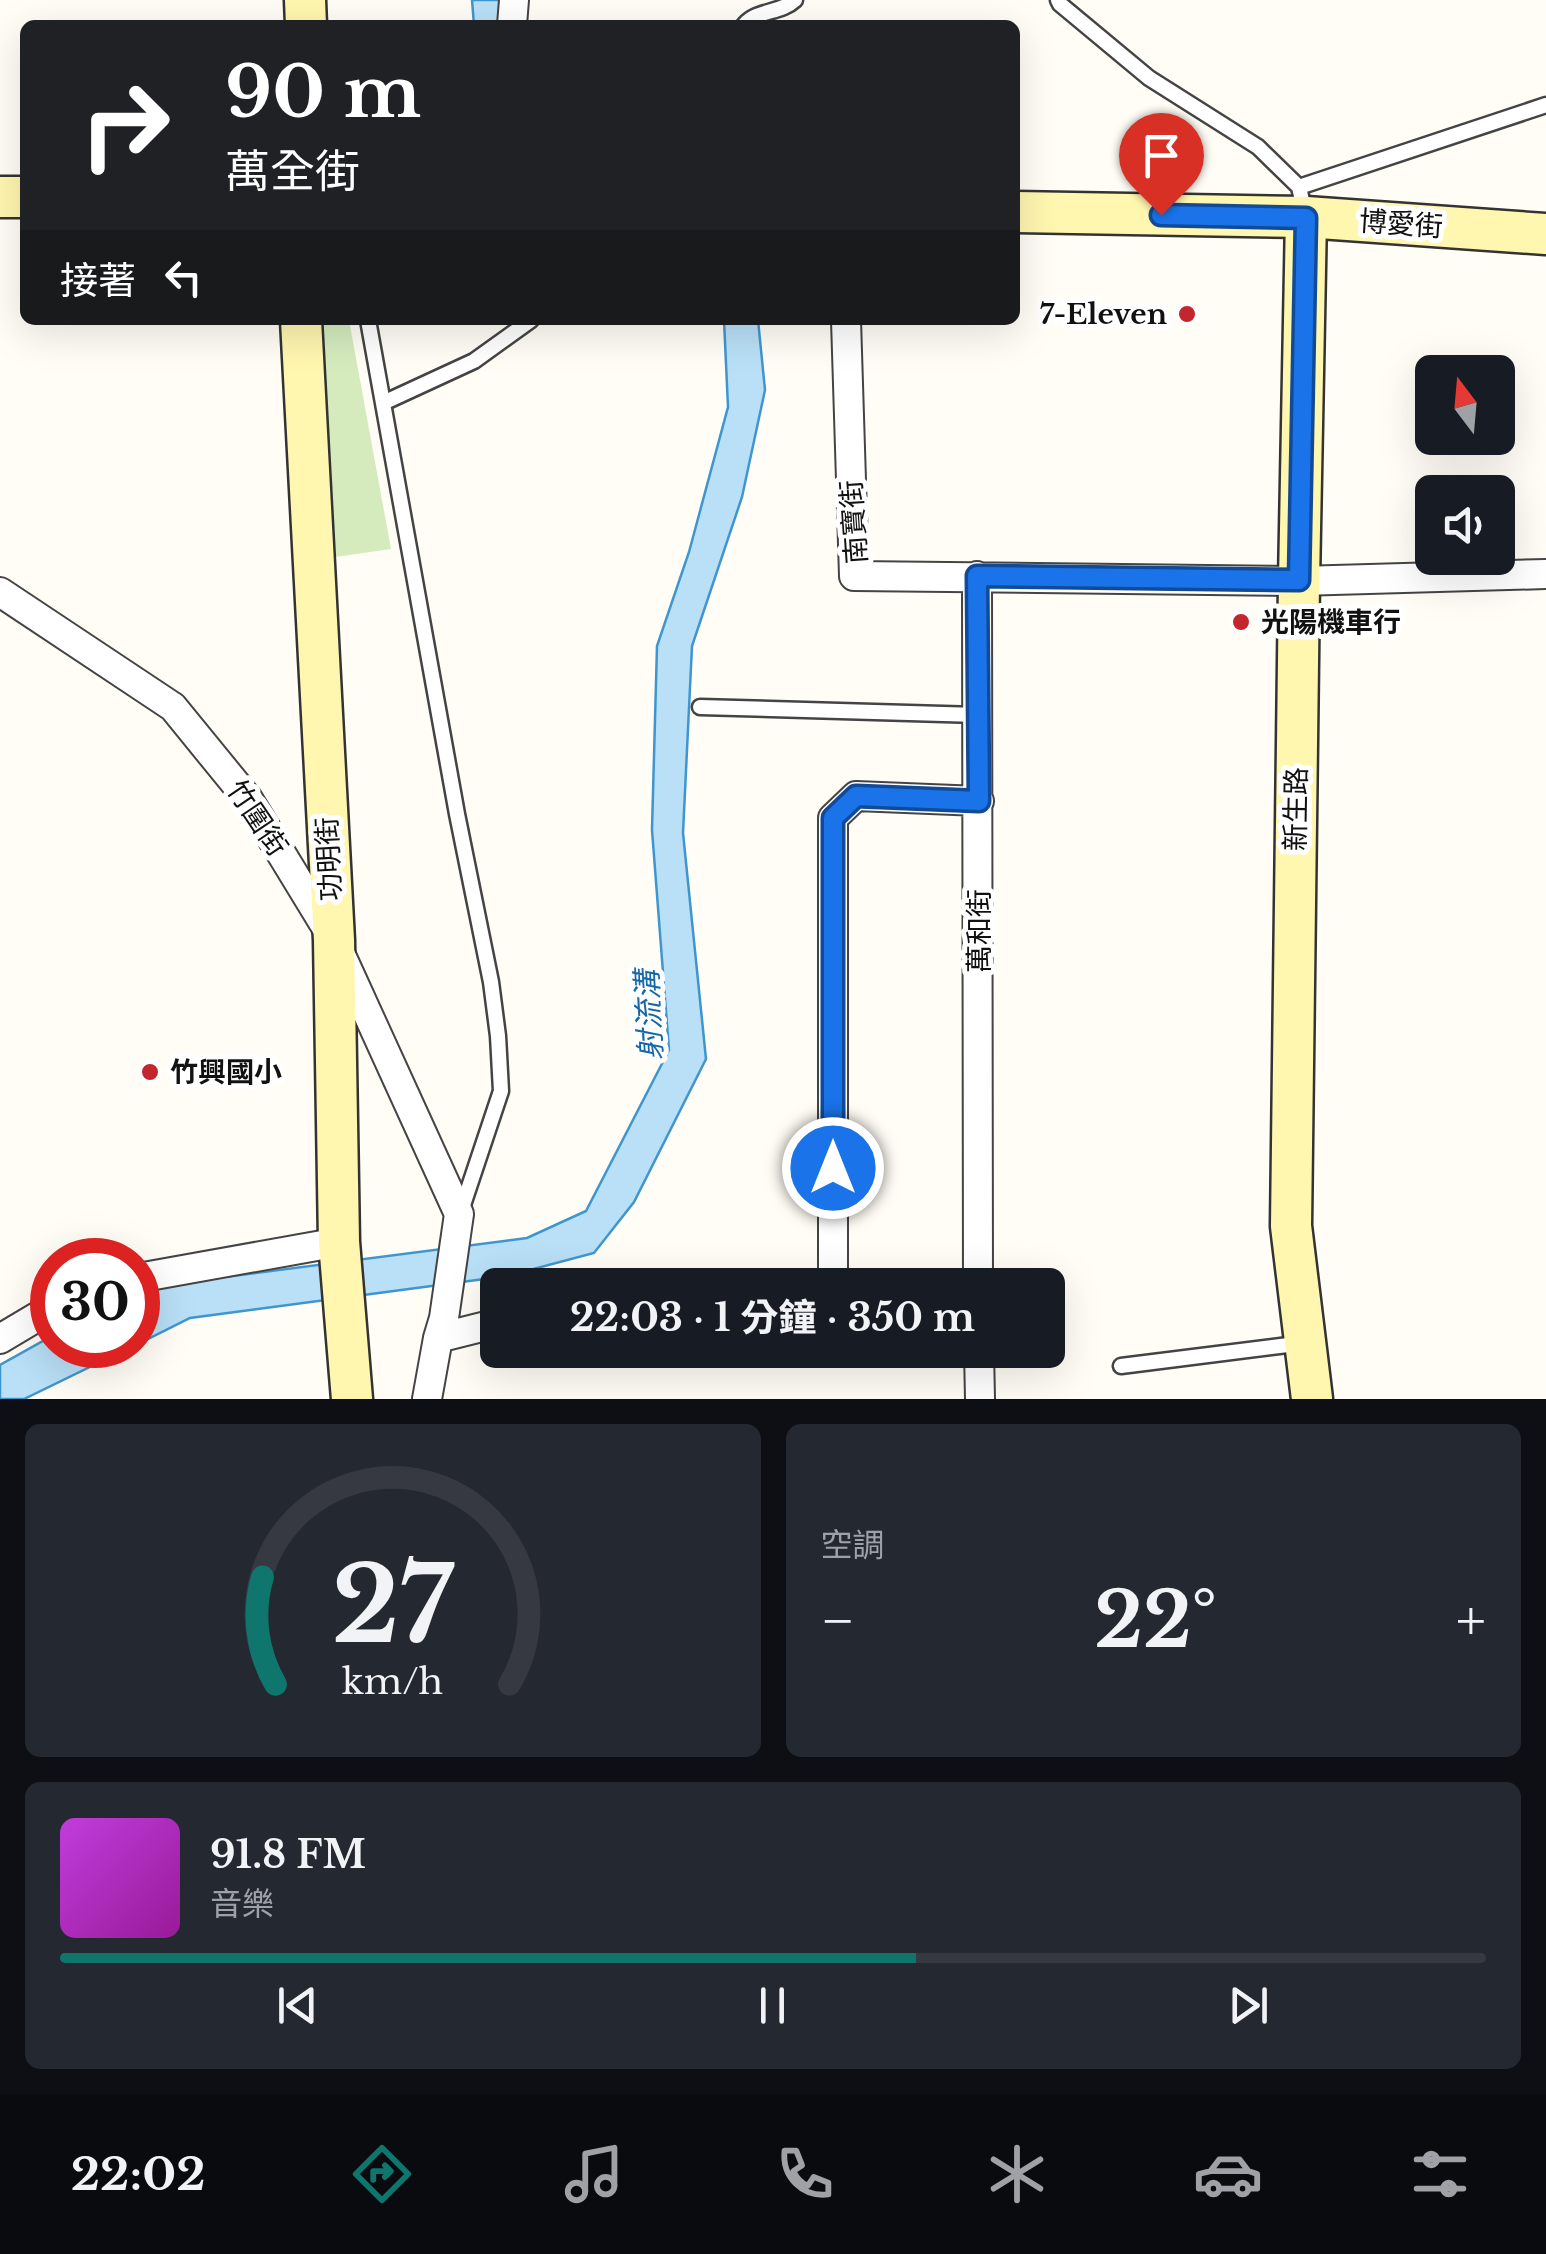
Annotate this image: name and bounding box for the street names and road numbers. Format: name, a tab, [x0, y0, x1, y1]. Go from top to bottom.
street label: 博愛街	[1358, 204, 1444, 244]
street label: 南寶街	[834, 479, 874, 565]
street label: 新生路	[1278, 767, 1314, 851]
street label: 竹圍街	[219, 773, 295, 863]
street label: 功明街	[309, 816, 349, 902]
street label: 萬和街	[962, 889, 997, 973]

